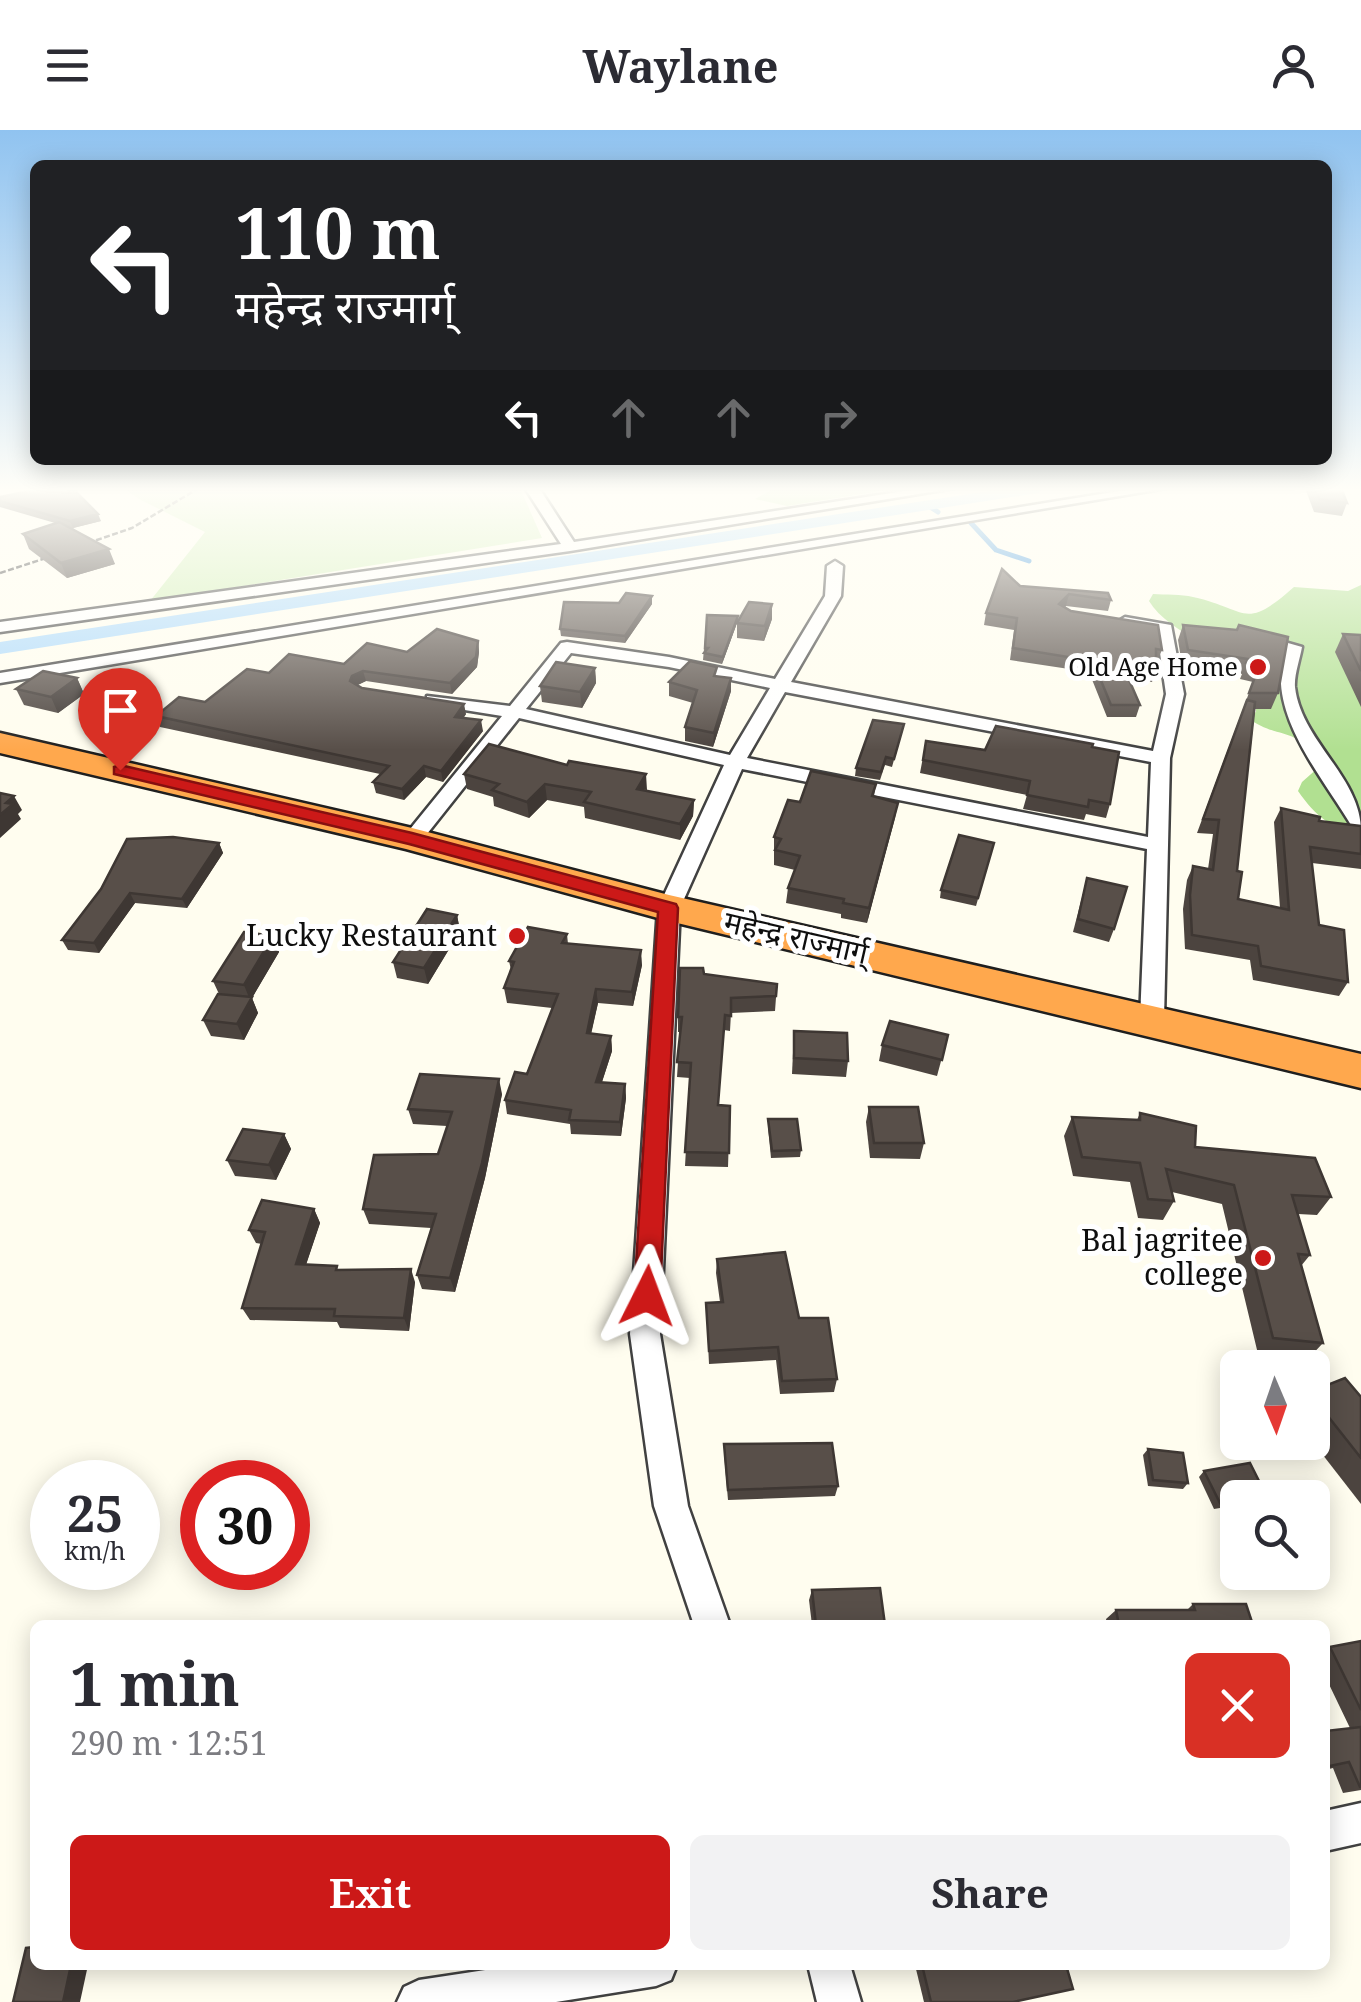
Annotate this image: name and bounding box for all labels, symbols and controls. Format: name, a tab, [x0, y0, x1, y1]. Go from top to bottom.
text: Waylane	[583, 35, 778, 96]
icon: menu	[40, 38, 95, 93]
icon: person	[1266, 38, 1321, 93]
text: 110 m	[235, 184, 441, 280]
icon: left	[70, 200, 200, 330]
text: महेन्द्र राज्मार्ग्	[235, 275, 455, 336]
icon: left	[496, 390, 551, 445]
icon: ahead	[601, 390, 656, 445]
icon: ahead	[706, 390, 761, 445]
icon: right	[811, 390, 866, 445]
place label: Old Age Home	[1068, 649, 1238, 683]
marker: Old Age Home	[1247, 656, 1269, 678]
pin	[78, 668, 163, 771]
icon: arrive	[93, 683, 148, 738]
street label: महेन्द्र राज्मार्ग्	[720, 900, 876, 974]
place label: Lucky Restaurant	[246, 914, 497, 955]
marker: Lucky Restaurant	[506, 925, 528, 947]
place label: Bal jagritee college	[1081, 1219, 1243, 1294]
position arrow	[595, 1244, 699, 1348]
marker: Bal jagritee college	[1252, 1247, 1274, 1269]
north arrow	[1220, 1350, 1330, 1460]
map controls	[1220, 1350, 1330, 1590]
speed limit sign: 30	[180, 1460, 310, 1590]
text: 25	[67, 1479, 123, 1547]
button: search	[1220, 1480, 1330, 1590]
text: km/h	[64, 1533, 126, 1567]
text: 1 min	[70, 1642, 240, 1724]
button: close	[1185, 1653, 1290, 1758]
text: 290 m · 12:51	[70, 1721, 268, 1764]
button: Exit	[70, 1835, 670, 1950]
button: Share	[690, 1835, 1290, 1950]

